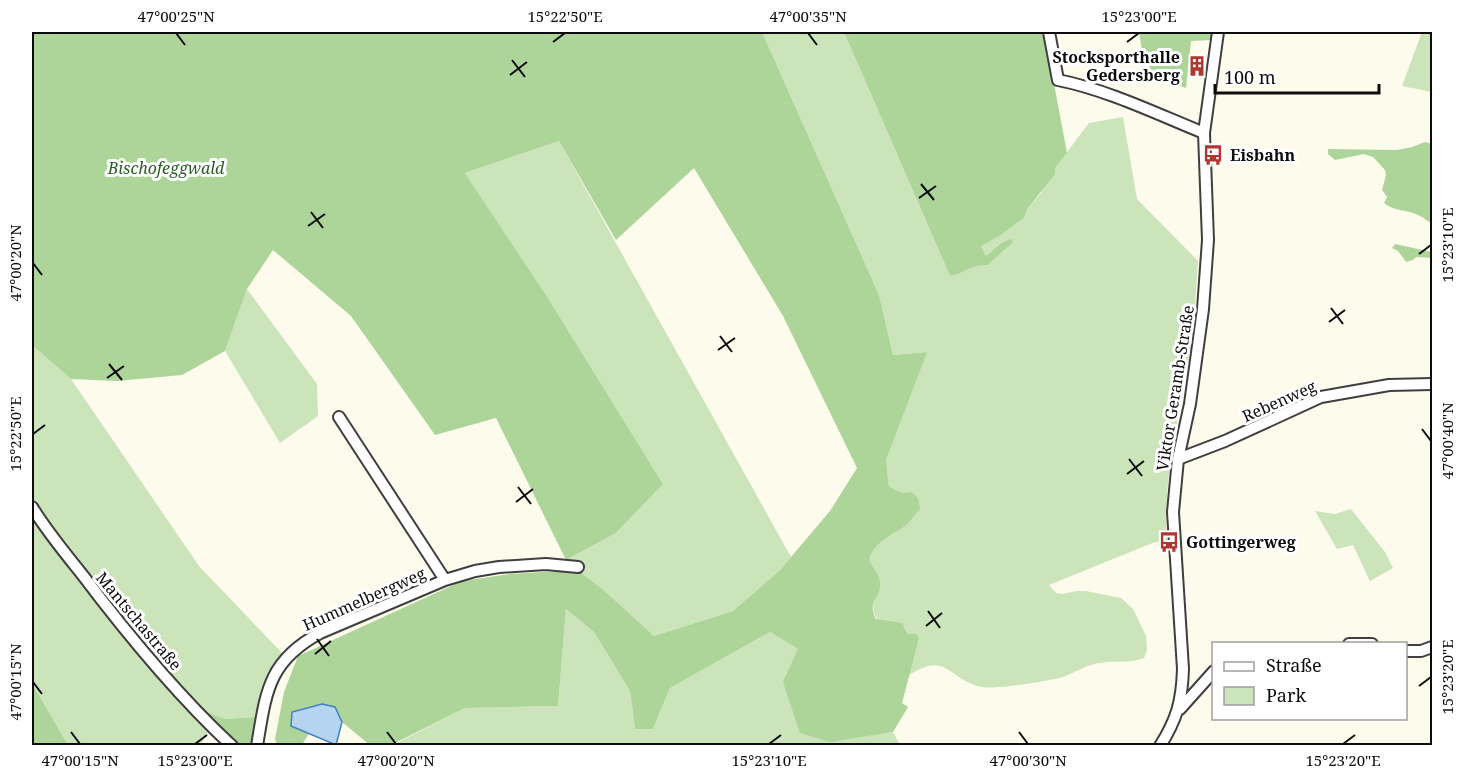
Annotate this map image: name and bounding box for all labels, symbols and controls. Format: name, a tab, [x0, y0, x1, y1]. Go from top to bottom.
text: 47°00'25"N	[137, 6, 215, 26]
text: 15°22'50"E	[527, 6, 603, 26]
text: 47°00'35"N	[769, 6, 847, 26]
text: 15°23'00"E	[1101, 6, 1177, 26]
place label: Stocksporthalle Gedersberg	[1052, 46, 1180, 86]
building icon: Stocksporthalle Gedersberg	[1185, 54, 1209, 78]
scale bar	[1215, 57, 1378, 95]
text: 100 m	[1224, 65, 1276, 89]
bus stop icon: Eisbahn	[1201, 143, 1225, 167]
place label: Eisbahn	[1230, 144, 1295, 166]
park label: Bischofeggwald	[107, 157, 225, 179]
text: 15°23'10"E	[1437, 207, 1457, 283]
text: 47°00'20"N	[5, 224, 25, 302]
street label: Viktor Geramb-Straße	[1151, 304, 1199, 472]
street label: Rebenweg	[1239, 375, 1320, 427]
text: 15°22'50"E	[5, 396, 25, 472]
text: 47°00'40"N	[1437, 402, 1457, 480]
bus stop icon: Gottingerweg	[1157, 530, 1181, 554]
place label: Gottingerweg	[1186, 531, 1296, 553]
street label: Hummelbergweg	[299, 562, 429, 636]
street label: Mantschastraße	[91, 567, 187, 675]
text: 15°23'20"E	[1437, 639, 1457, 715]
legend	[1212, 642, 1407, 720]
text: 47°00'15"N	[5, 643, 25, 721]
text: Straße	[1266, 653, 1322, 677]
text: Park	[1266, 683, 1306, 707]
text: 47°00'15"N	[41, 750, 119, 770]
text: 15°23'00"E	[157, 750, 233, 770]
text: 47°00'20"N	[357, 750, 435, 770]
text: 15°23'10"E	[731, 750, 807, 770]
text: 47°00'30"N	[989, 750, 1067, 770]
text: 15°23'20"E	[1305, 750, 1381, 770]

